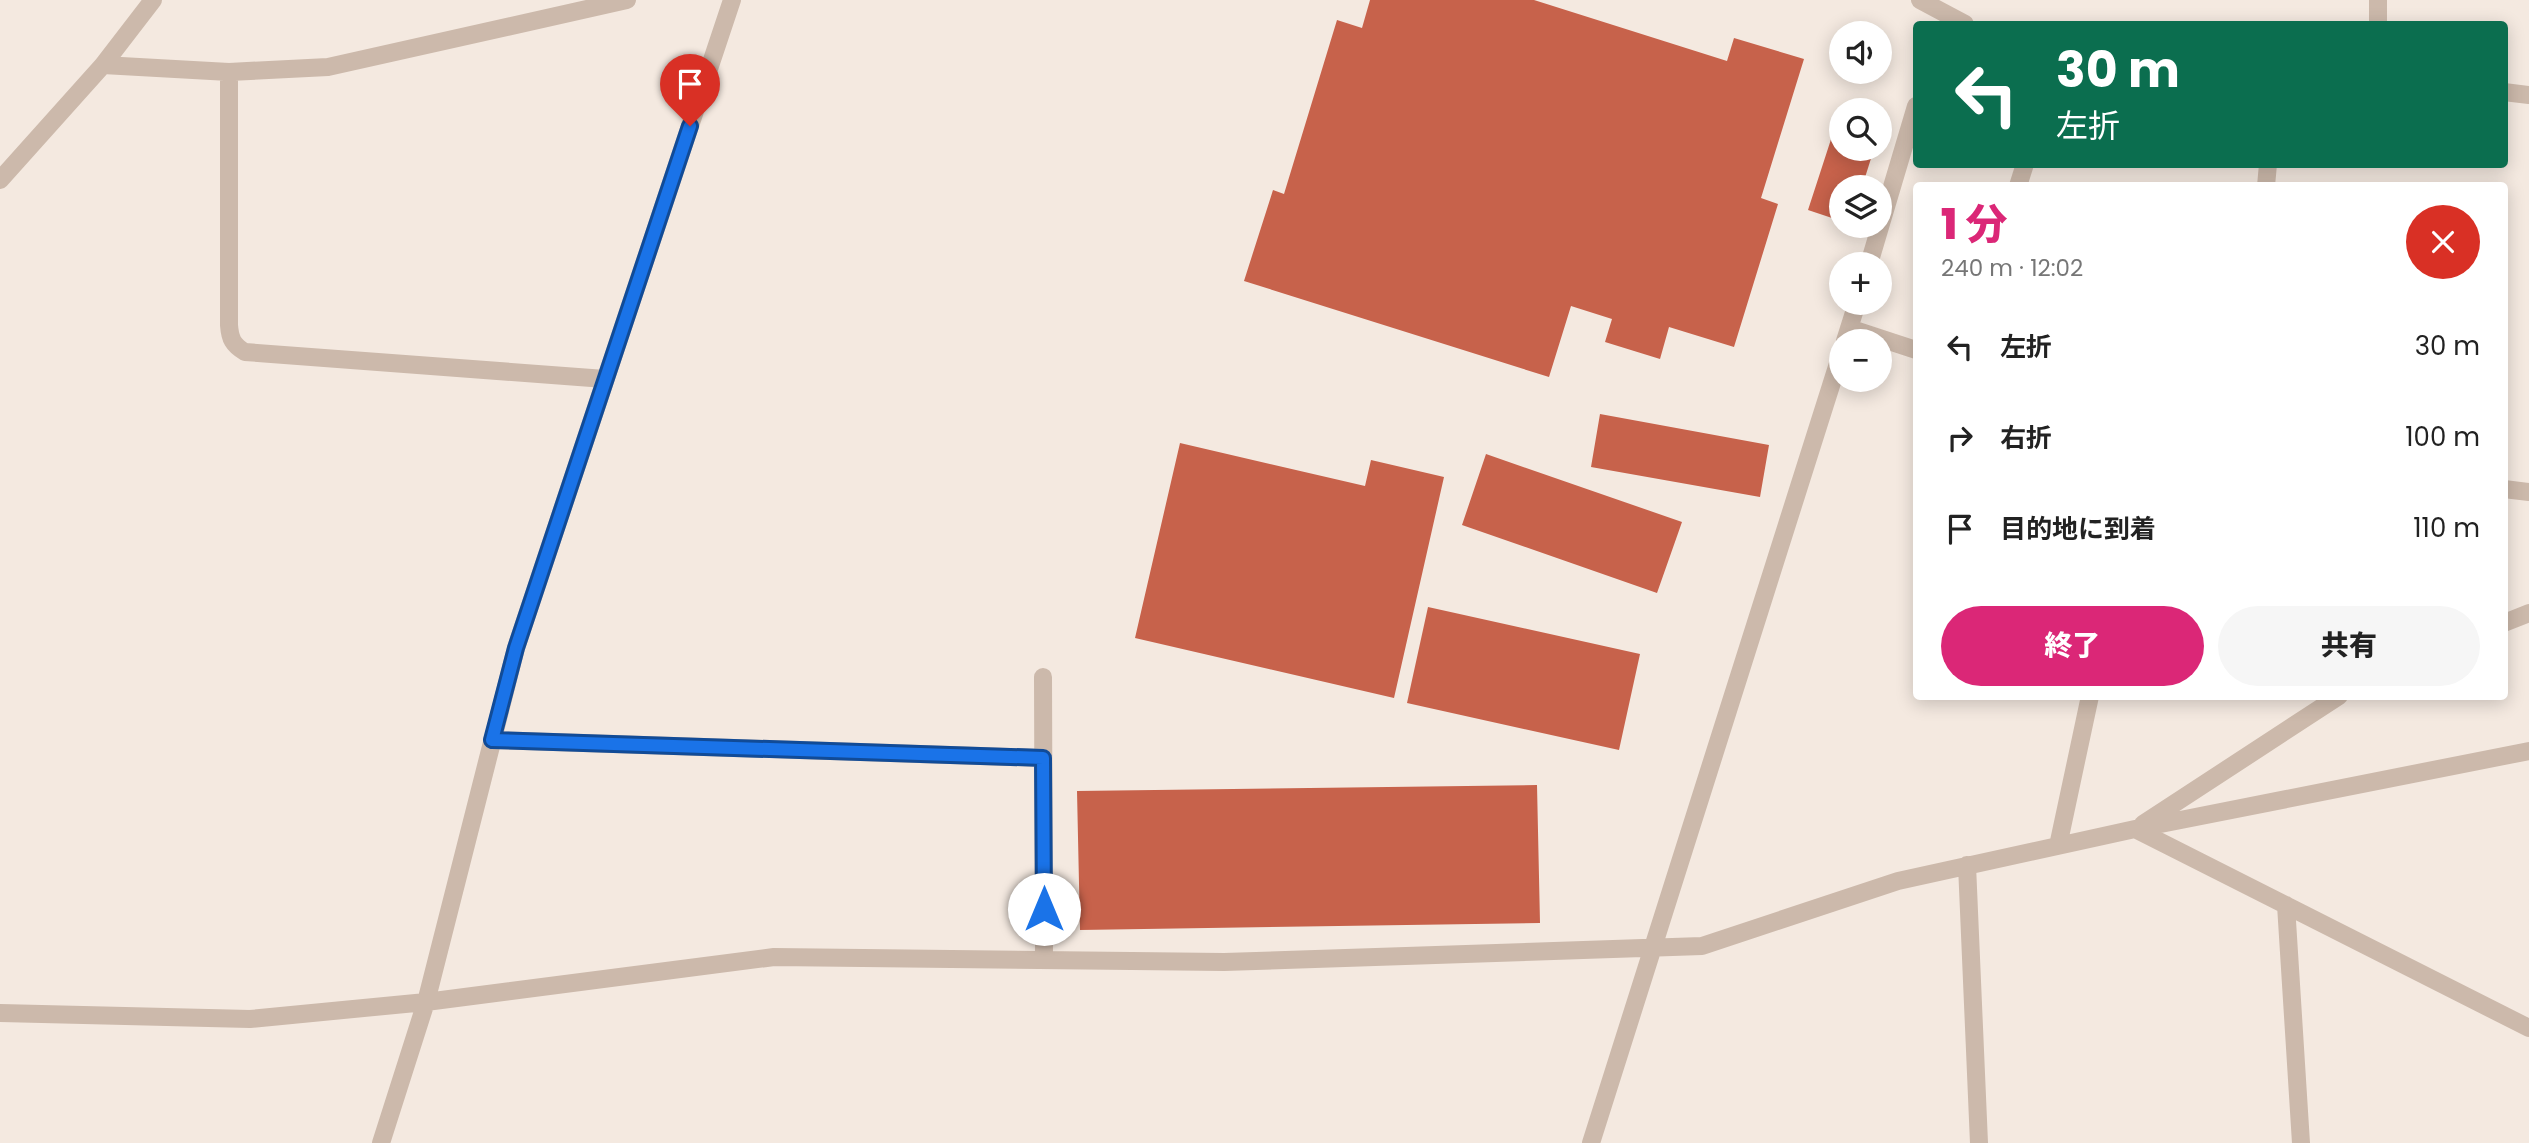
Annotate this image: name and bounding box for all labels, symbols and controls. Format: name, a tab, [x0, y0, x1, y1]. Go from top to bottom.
map controls	[1829, 21, 1892, 392]
button: sound	[1829, 21, 1892, 84]
text: 30 m	[2056, 36, 2180, 104]
icon: left	[1941, 49, 2032, 140]
pin	[660, 54, 720, 126]
icon: arrive	[671, 65, 709, 103]
button: search	[1829, 98, 1892, 161]
text: 左折	[2056, 103, 2120, 148]
button: layers	[1829, 175, 1892, 238]
text: 1 分	[1941, 195, 2007, 254]
button: close	[2406, 205, 2480, 279]
button: +	[1829, 252, 1892, 315]
text: 240 m · 12:02	[1941, 252, 2083, 284]
icon: left	[1941, 328, 1979, 366]
text: 30 m	[2415, 328, 2480, 364]
button: −	[1829, 329, 1892, 392]
text: 左折	[2000, 329, 2052, 365]
icon: right	[1941, 419, 1979, 457]
text: 100 m	[2405, 419, 2480, 455]
text: 右折	[2000, 420, 2052, 456]
icon: arrive	[1941, 510, 1979, 548]
text: 110 m	[2413, 510, 2480, 546]
text: 目的地に到着	[2000, 511, 2156, 547]
button: 終了	[1941, 606, 2204, 686]
button: 共有	[2218, 606, 2480, 686]
position arrow	[1007, 872, 1081, 946]

